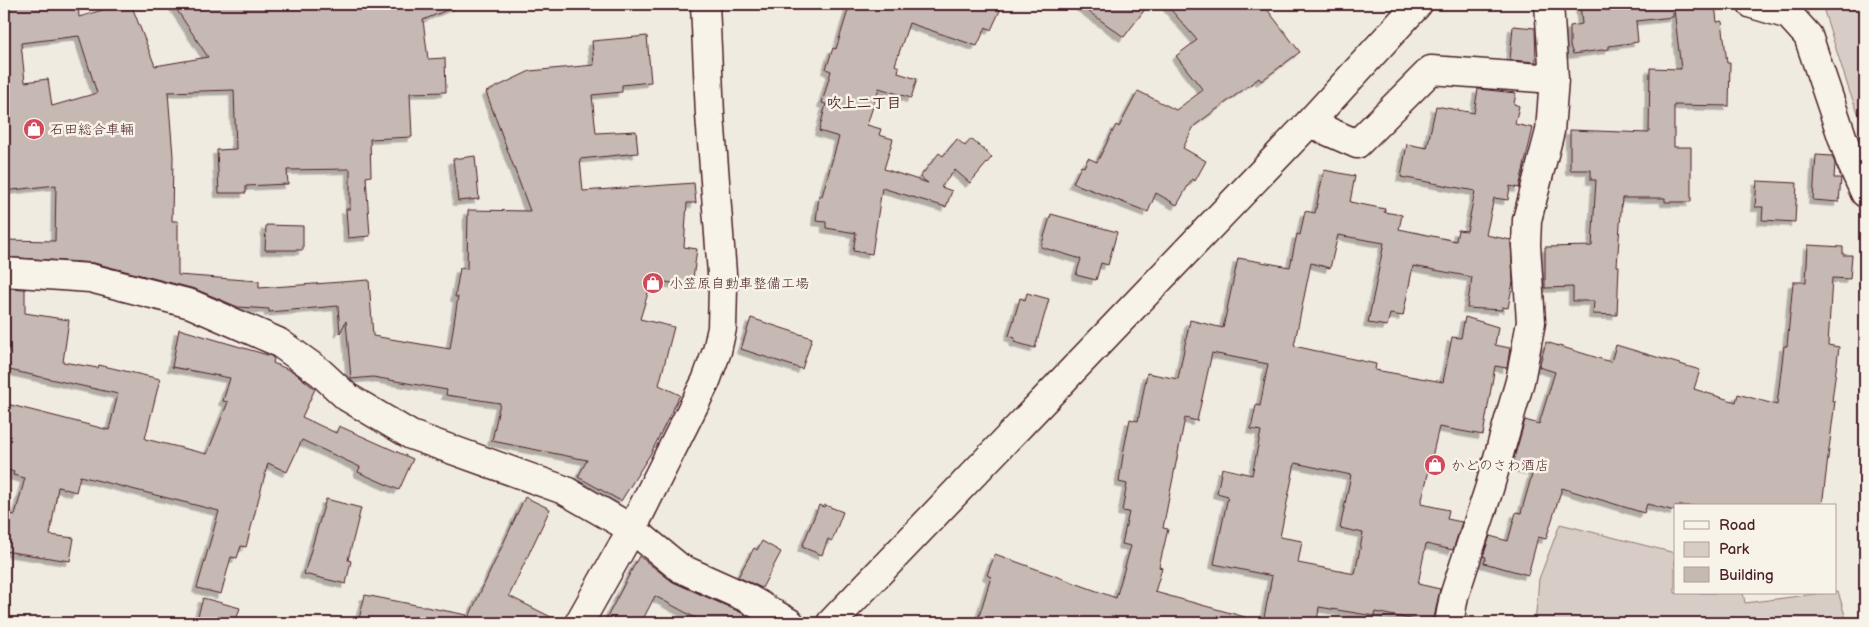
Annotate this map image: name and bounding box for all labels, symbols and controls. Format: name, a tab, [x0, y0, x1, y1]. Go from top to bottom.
district label: 吹上二丁目	[826, 94, 902, 113]
shop icon: 石田総合車輛	[22, 117, 46, 141]
place label: 石田総合車輛	[50, 121, 134, 138]
shop icon: 小笠原自動車整備工場	[641, 271, 665, 295]
place label: 小笠原自動車整備工場	[669, 275, 809, 292]
shop icon: かどのさわ酒店	[1423, 453, 1447, 477]
place label: かどのさわ酒店	[1451, 457, 1549, 474]
legend	[1674, 504, 1836, 594]
text: Road	[1719, 516, 1755, 535]
text: Park	[1719, 540, 1750, 559]
text: Building	[1719, 566, 1774, 585]

